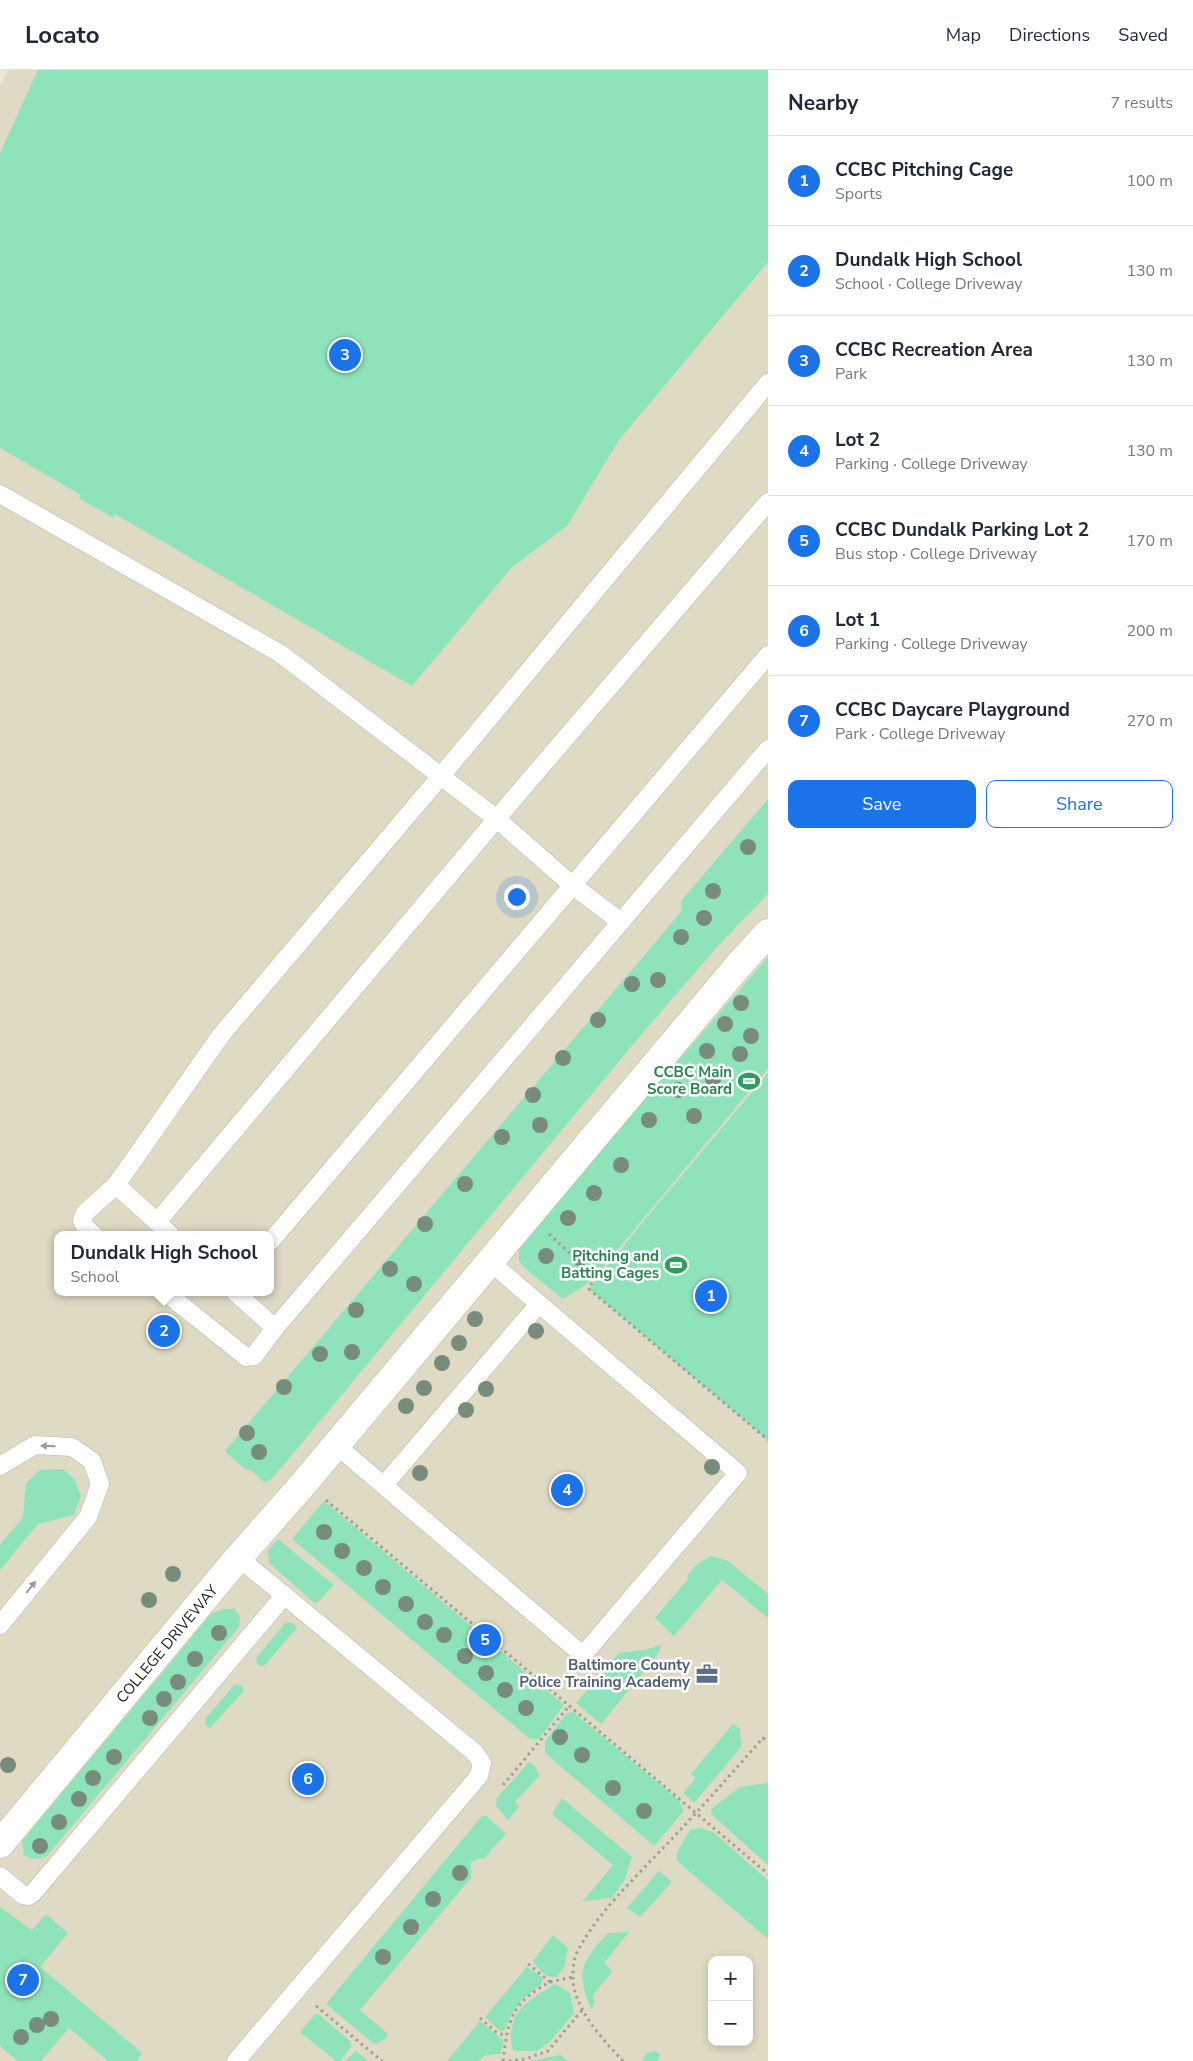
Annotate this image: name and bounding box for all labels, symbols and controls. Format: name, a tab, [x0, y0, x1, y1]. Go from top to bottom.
text: Locato	[25, 19, 100, 51]
text: Map	[946, 23, 981, 47]
text: Directions	[1009, 23, 1090, 47]
text: Saved	[1118, 23, 1168, 47]
text: Nearby	[788, 89, 858, 117]
text: 7 results	[1111, 92, 1173, 114]
text: CCBC Pitching Cage	[835, 157, 1013, 183]
text: 1	[799, 170, 809, 192]
text: 100 m	[1126, 170, 1173, 192]
text: Sports	[835, 183, 883, 205]
text: Dundalk High School	[835, 247, 1022, 273]
text: 2	[799, 260, 809, 282]
text: 130 m	[1126, 260, 1173, 282]
text: School · College Driveway	[835, 273, 1023, 295]
pin: 3	[329, 336, 361, 374]
text: CCBC Recreation Area	[835, 337, 1033, 363]
text: 3	[799, 350, 809, 372]
text: 130 m	[1126, 350, 1173, 372]
text: Park	[835, 363, 867, 385]
text: Lot 2	[835, 427, 880, 453]
text: 4	[799, 440, 809, 462]
text: 130 m	[1126, 440, 1173, 462]
text: Parking · College Driveway	[835, 453, 1028, 475]
text: CCBC Dundalk Parking Lot 2	[835, 517, 1089, 543]
text: 5	[799, 530, 809, 552]
text: 170 m	[1126, 530, 1173, 552]
text: Bus stop · College Driveway	[835, 543, 1037, 565]
text: Lot 1	[835, 607, 880, 633]
text: 6	[799, 620, 809, 642]
text: 200 m	[1126, 620, 1173, 642]
text: Parking · College Driveway	[835, 633, 1028, 655]
text: CCBC Daycare Playground	[835, 697, 1070, 723]
text: 7	[799, 710, 809, 732]
text: 270 m	[1126, 710, 1173, 732]
text: Park · College Driveway	[835, 723, 1006, 745]
button: Save	[788, 780, 976, 828]
button: Share	[986, 780, 1173, 828]
your location	[504, 884, 530, 910]
place label: CCBC Main Score Board	[647, 1062, 732, 1099]
sports icon: CCBC Main Score Board	[736, 1068, 762, 1094]
popup	[54, 1231, 274, 1296]
text: Dundalk High School	[70, 1240, 258, 1266]
place label: Pitching and Batting Cages	[561, 1246, 659, 1283]
sports icon: Pitching and Batting Cages	[663, 1252, 689, 1278]
text: School	[70, 1266, 119, 1288]
pin: 1	[695, 1277, 727, 1315]
pin: 2	[148, 1312, 180, 1350]
one-way arrow	[40, 1442, 56, 1450]
pin: 4	[551, 1471, 583, 1509]
street label: COLLEGE DRIVEWAY	[112, 1580, 223, 1707]
one-way arrow	[25, 1581, 36, 1594]
pin: 5	[469, 1621, 501, 1659]
place label: Baltimore County Police Training Academy	[519, 1655, 690, 1692]
office icon: Baltimore County Police Training Academy	[694, 1661, 720, 1687]
pin: 6	[292, 1760, 324, 1798]
map controls	[708, 1956, 753, 2046]
button: +	[708, 1956, 753, 2001]
pin: 7	[7, 1961, 39, 1999]
button: −	[708, 2001, 753, 2046]

